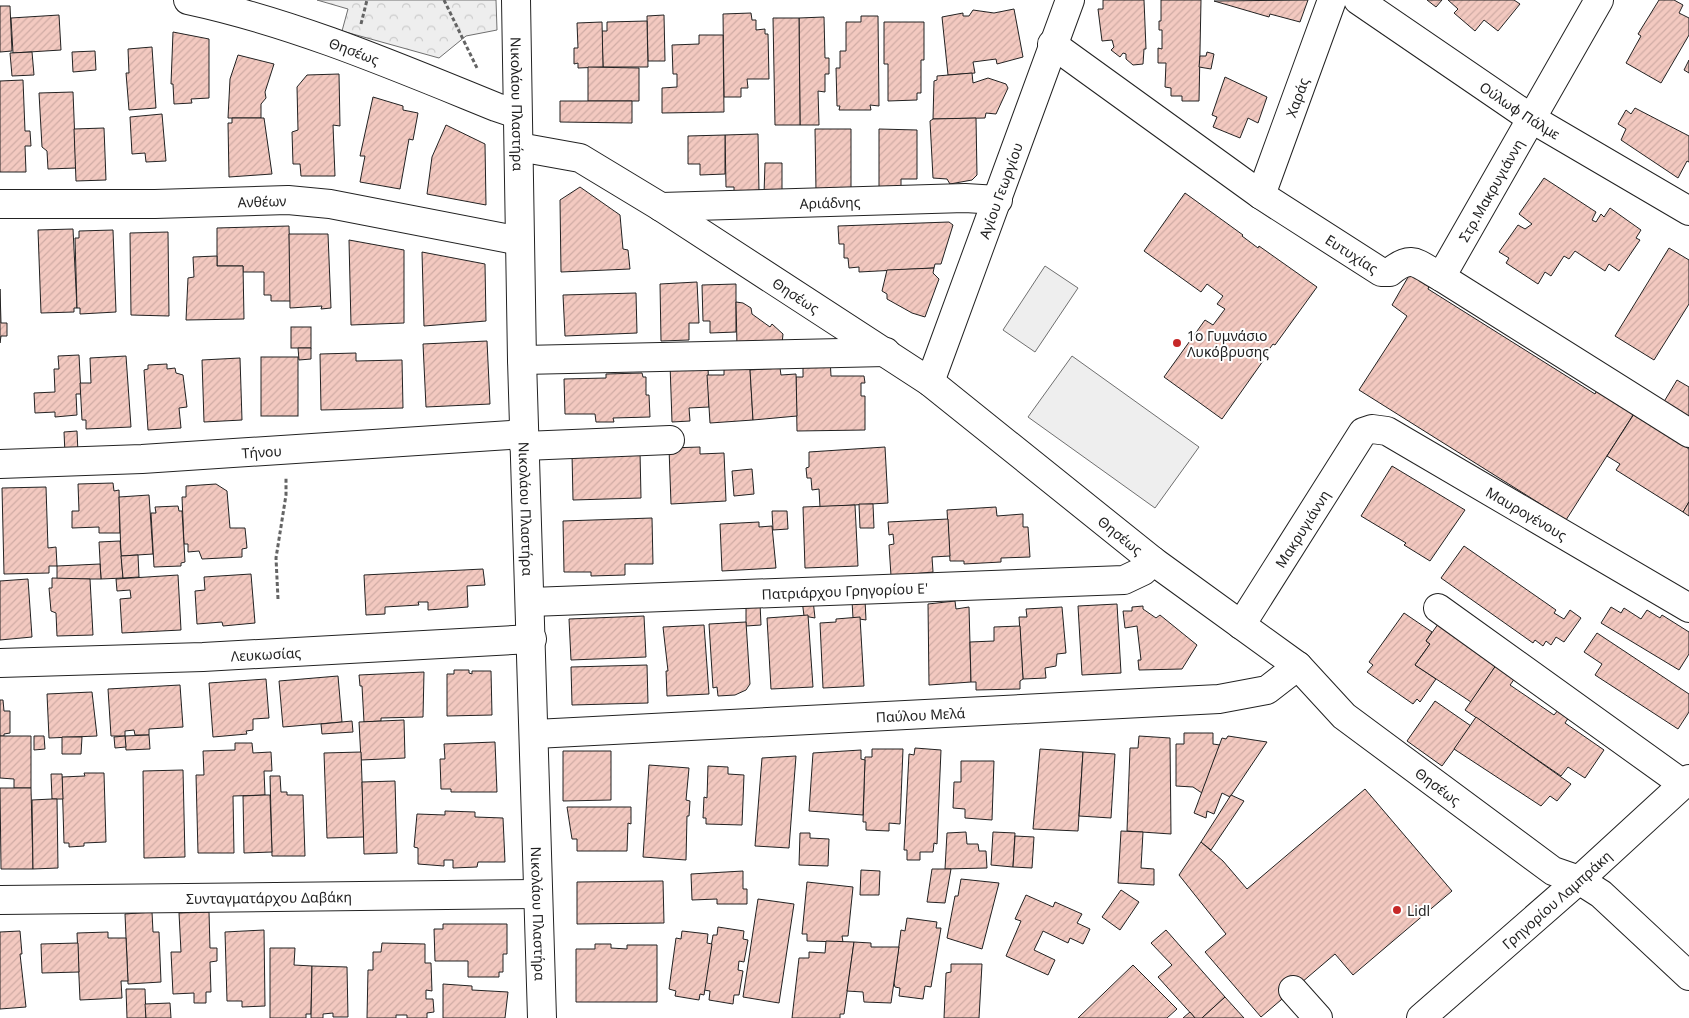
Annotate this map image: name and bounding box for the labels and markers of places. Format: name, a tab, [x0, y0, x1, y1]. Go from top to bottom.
place label: 1ο Γυμνάσιο Λυκόβρυσης	[1187, 326, 1269, 361]
marker: 1ο Γυμνάσιο Λυκόβρυσης	[1171, 337, 1183, 349]
place label: Lidl	[1407, 901, 1430, 920]
marker: Lidl	[1391, 904, 1403, 916]

